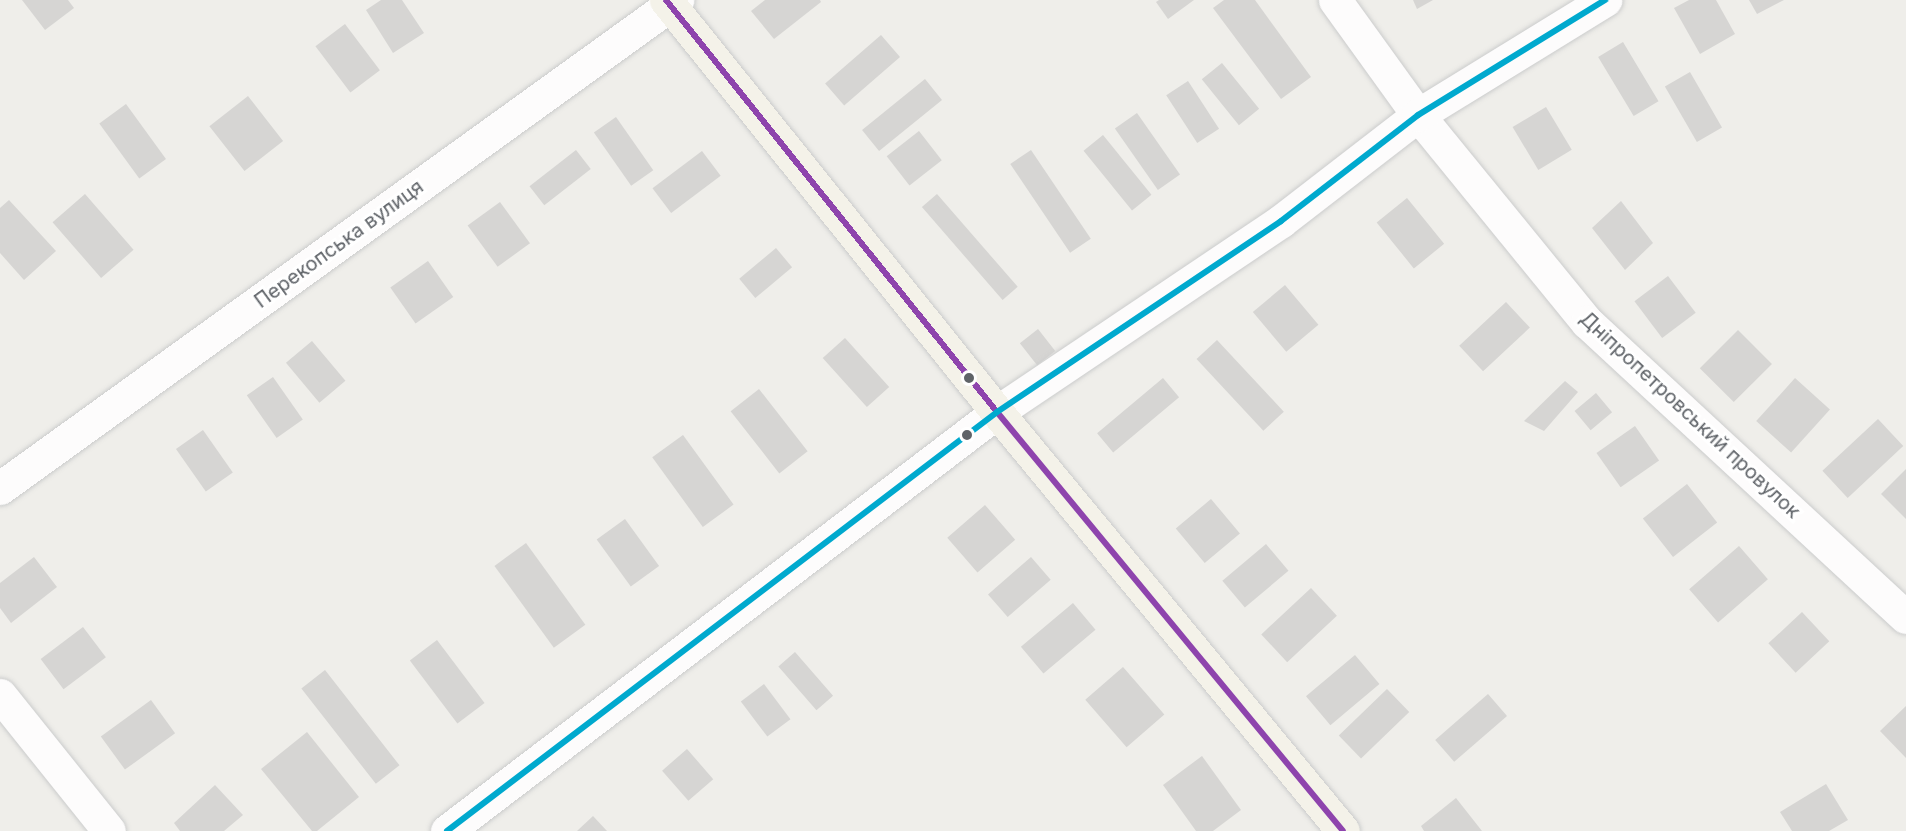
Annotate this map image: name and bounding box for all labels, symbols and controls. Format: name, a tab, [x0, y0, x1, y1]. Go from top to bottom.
street label: Перекопська вулиця	[250, 175, 428, 313]
street label: Дніпропетровський провулок	[1575, 307, 1805, 523]
unlabelled marker	[963, 372, 975, 384]
unlabelled marker	[961, 429, 973, 441]

